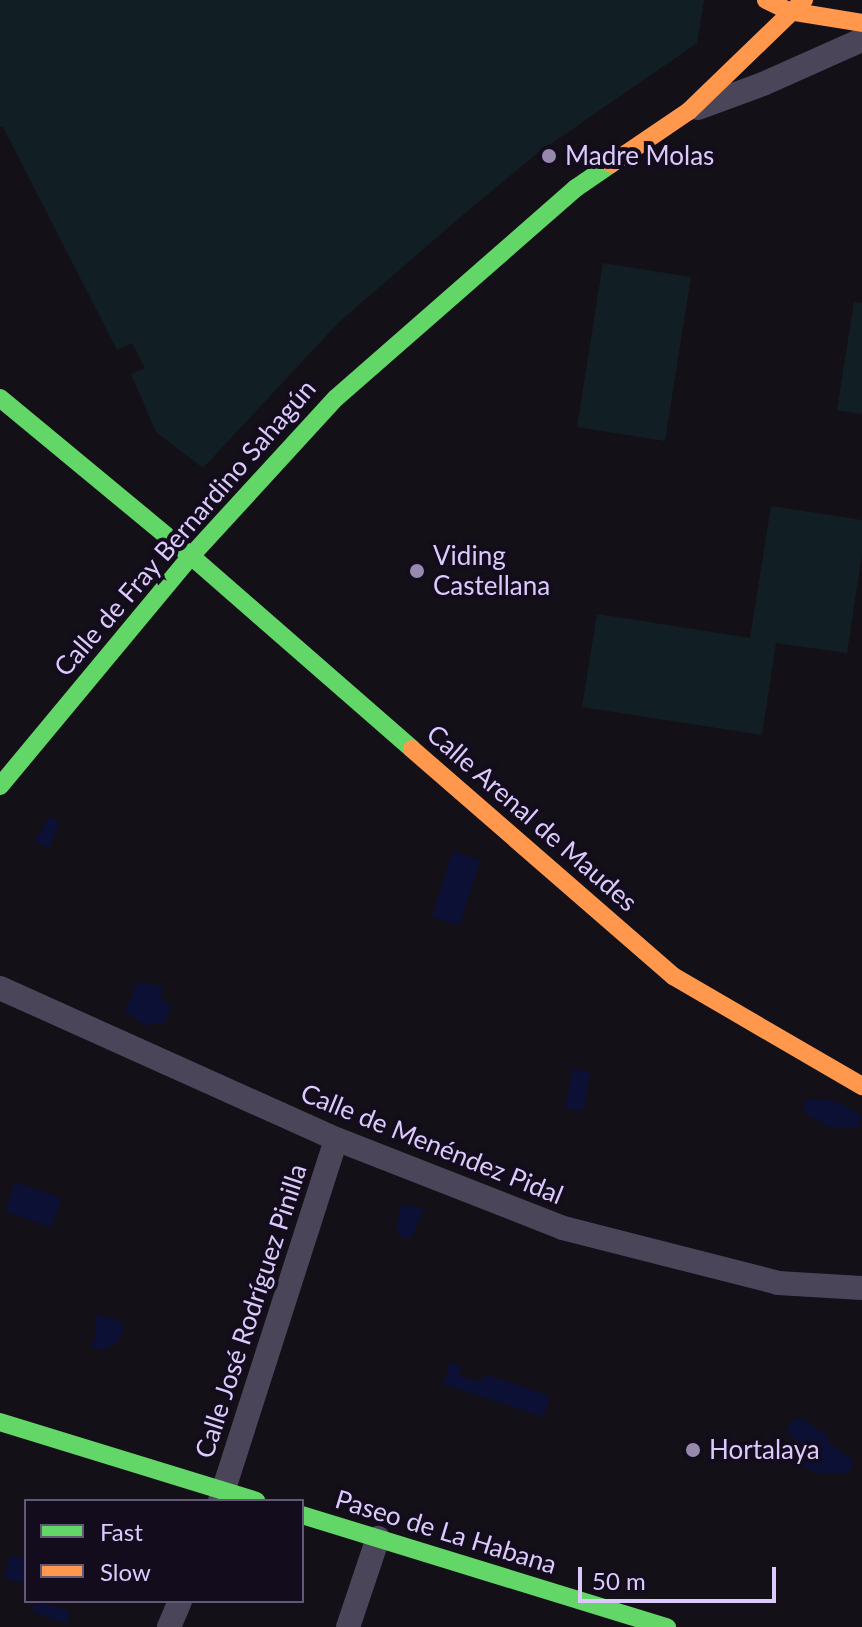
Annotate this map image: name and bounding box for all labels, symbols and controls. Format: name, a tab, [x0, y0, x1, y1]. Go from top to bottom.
place label: Madre Molas	[565, 140, 714, 172]
marker: Madre Molas	[540, 147, 558, 165]
street label: Calle de Fray Bernardino Sahagún	[48, 373, 322, 683]
place label: Viding Castellana	[433, 540, 550, 602]
marker: Viding Castellana	[408, 562, 426, 580]
street label: Calle Arenal de Maudes	[420, 718, 644, 918]
street label: Calle de Menéndez Pidal	[296, 1077, 568, 1211]
street label: Calle José Rodríguez Pinilla	[189, 1160, 313, 1462]
place label: Hortalaya	[709, 1434, 820, 1466]
marker: Hortalaya	[684, 1441, 702, 1459]
street label: Paseo de La Habana	[332, 1484, 560, 1580]
legend	[24, 1499, 304, 1603]
text: Fast	[100, 1517, 143, 1546]
scale bar	[582, 1551, 780, 1601]
text: Slow	[100, 1557, 151, 1586]
text: 50 m	[592, 1566, 646, 1595]

